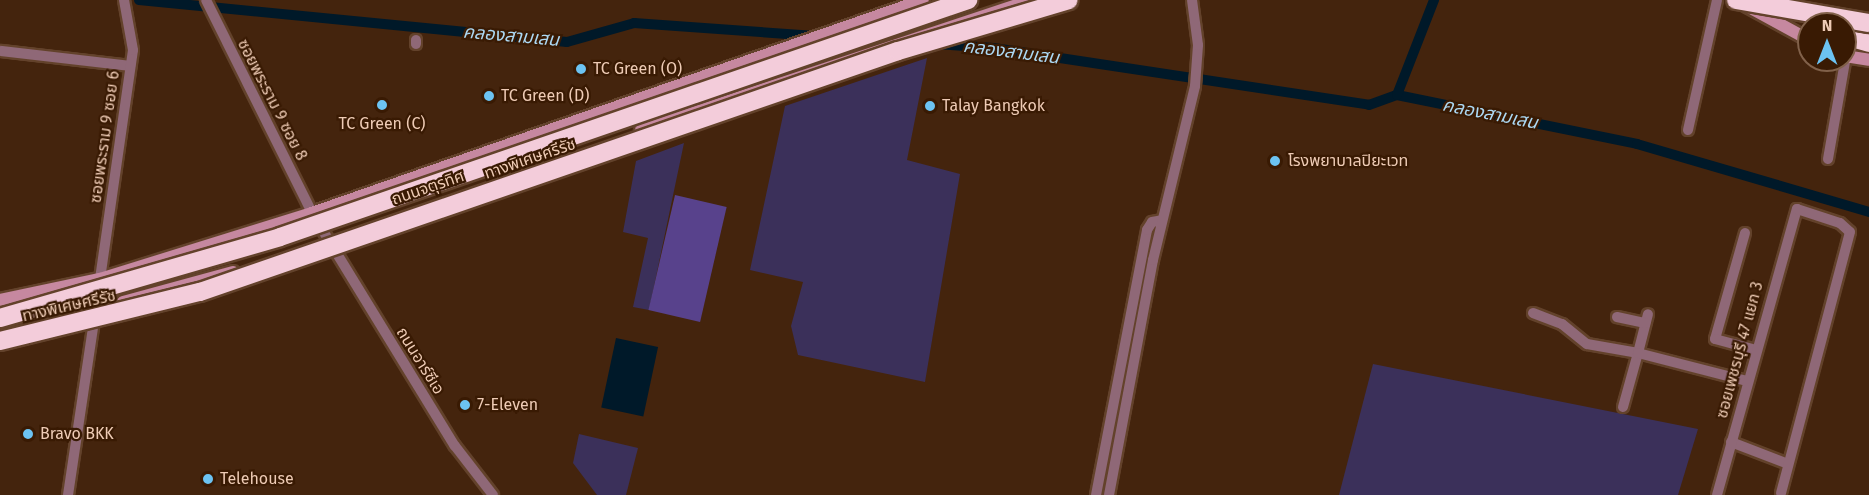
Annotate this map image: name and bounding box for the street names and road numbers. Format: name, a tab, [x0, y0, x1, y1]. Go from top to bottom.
street label: ซอยพระราม 9 ซอย 8	[233, 36, 311, 164]
street label: ซอยพระราม 9 ซอย 6	[86, 70, 124, 204]
street label: ทางพิเศษศรีรัช	[482, 134, 578, 184]
street label: ถนนจตุรทิศ	[389, 167, 467, 209]
street label: ซอยเพชรบุรี 47 แยก 3	[1713, 279, 1767, 421]
street label: ทางพิเศษศรีรัช	[20, 286, 118, 326]
street label: ถนนอาร์ซีเอ	[392, 324, 448, 398]

